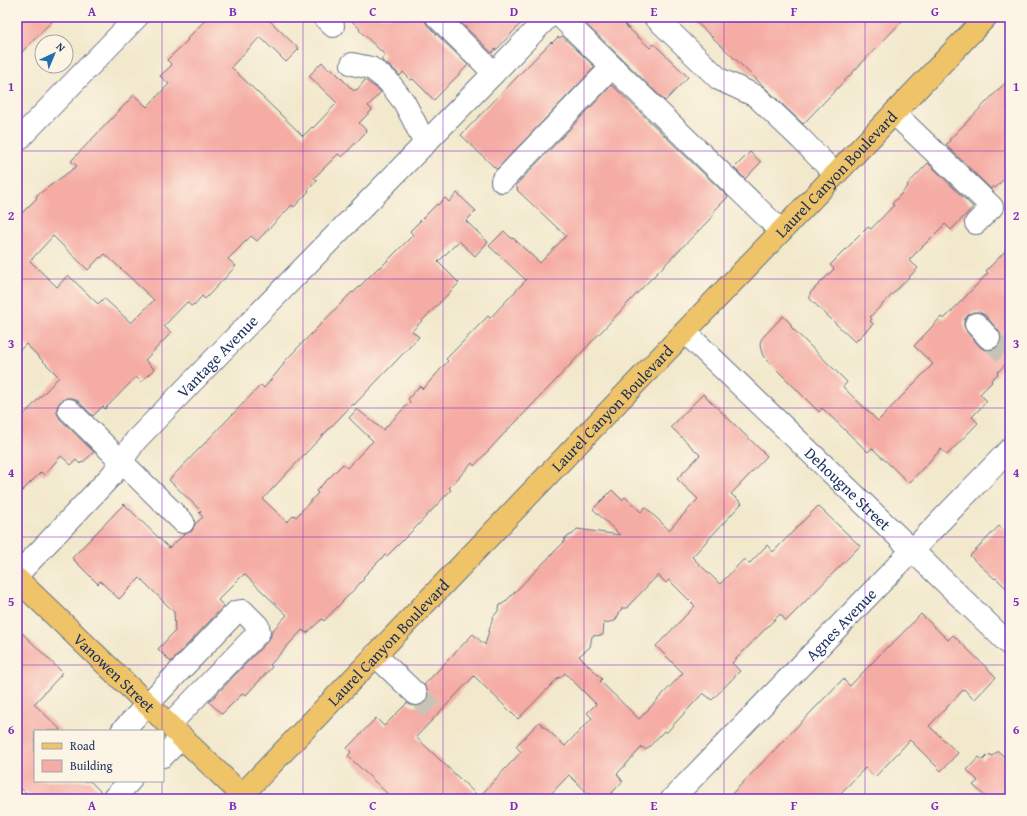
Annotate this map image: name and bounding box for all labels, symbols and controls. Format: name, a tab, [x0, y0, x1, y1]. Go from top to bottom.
text: A	[88, 2, 97, 21]
text: B	[229, 2, 237, 21]
text: C	[369, 2, 377, 21]
text: D	[510, 2, 518, 21]
text: E	[651, 2, 658, 21]
text: F	[791, 2, 798, 21]
text: G	[931, 2, 939, 21]
north arrow	[34, 34, 74, 74]
text: N	[53, 38, 70, 56]
text: 1	[8, 77, 14, 96]
text: 1	[1013, 77, 1019, 96]
street label: Laurel Canyon Boulevard	[769, 105, 903, 243]
text: 2	[8, 206, 15, 225]
text: 2	[1013, 206, 1020, 225]
street label: Vantage Avenue	[171, 309, 263, 403]
text: 3	[8, 334, 14, 353]
text: 3	[1013, 334, 1019, 353]
street label: Laurel Canyon Boulevard	[545, 339, 679, 477]
street label: Dehougne Street	[799, 441, 897, 536]
text: 4	[8, 463, 15, 482]
text: 4	[1013, 463, 1020, 482]
street label: Laurel Canyon Boulevard	[321, 573, 455, 711]
street label: Agnes Avenue	[800, 582, 882, 666]
text: 5	[8, 592, 15, 611]
text: 5	[1013, 592, 1020, 611]
street label: Vanowen Street	[68, 627, 161, 718]
text: 6	[8, 720, 15, 739]
text: 6	[1013, 720, 1020, 739]
legend	[34, 730, 164, 782]
text: Road	[70, 737, 96, 754]
text: Building	[70, 757, 113, 774]
text: A	[88, 796, 97, 815]
text: B	[229, 796, 237, 815]
text: C	[369, 796, 377, 815]
text: D	[510, 796, 518, 815]
text: E	[651, 796, 658, 815]
text: F	[791, 796, 798, 815]
text: G	[931, 796, 939, 815]

